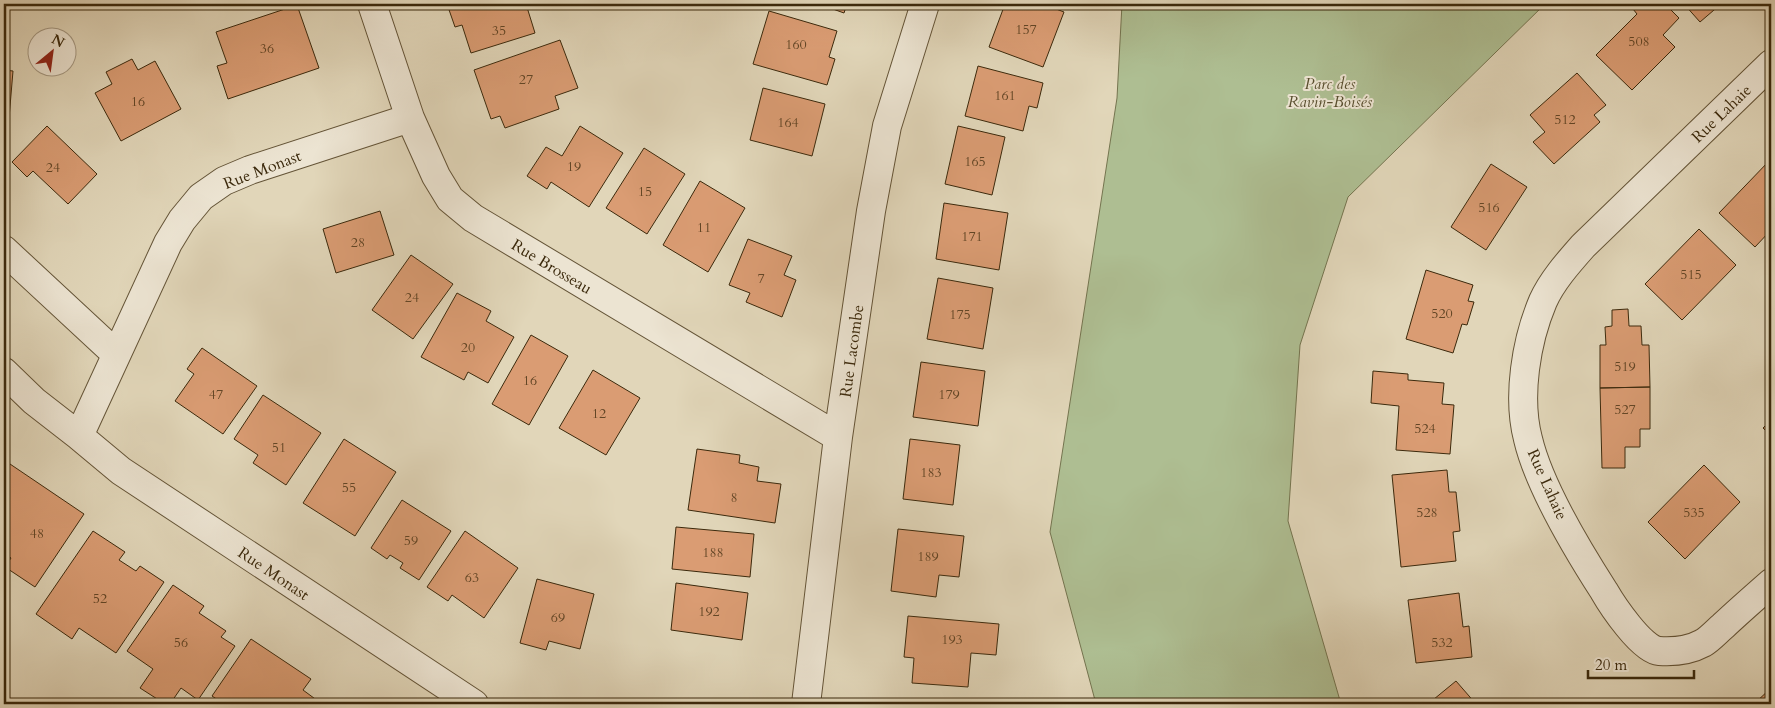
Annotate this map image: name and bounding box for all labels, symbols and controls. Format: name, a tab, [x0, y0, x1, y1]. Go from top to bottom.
house number: 157	[1015, 20, 1037, 39]
house number: 35	[492, 21, 506, 40]
north arrow	[28, 28, 78, 78]
text: N	[48, 30, 68, 52]
house number: 508	[1628, 32, 1650, 51]
house number: 160	[785, 35, 807, 54]
house number: 36	[260, 39, 274, 58]
house number: 27	[519, 70, 533, 89]
park label: Parc des Ravin-Boisés	[1288, 73, 1373, 113]
street label: Rue Lahaie	[1687, 80, 1756, 148]
house number: 161	[994, 86, 1016, 105]
house number: 16	[131, 92, 145, 111]
house number: 512	[1554, 110, 1576, 129]
house number: 164	[777, 113, 799, 132]
street label: Rue Monast	[220, 145, 304, 195]
house number: 165	[964, 152, 986, 171]
house number: 19	[567, 157, 581, 176]
house number: 24	[46, 158, 60, 177]
house number: 15	[638, 182, 652, 201]
house number: 516	[1478, 198, 1500, 217]
house number: 11	[697, 218, 711, 237]
house number: 171	[961, 227, 983, 246]
house number: 28	[351, 233, 365, 252]
street label: Rue Brosseau	[507, 234, 596, 300]
house number: 515	[1680, 265, 1702, 284]
house number: 7	[757, 269, 765, 288]
house number: 24	[405, 288, 419, 307]
street label: Rue Lacombe	[835, 303, 869, 399]
house number: 520	[1431, 304, 1453, 323]
house number: 175	[949, 305, 971, 324]
house number: 20	[461, 338, 475, 357]
house number: 519	[1614, 357, 1636, 376]
house number: 16	[523, 371, 537, 390]
house number: 47	[209, 385, 223, 404]
house number: 179	[938, 385, 960, 404]
house number: 527	[1614, 400, 1636, 419]
house number: 12	[592, 404, 606, 423]
house number: 524	[1414, 419, 1436, 438]
house number: 51	[272, 438, 286, 457]
street label: Rue Lahaie	[1522, 445, 1572, 523]
house number: 183	[920, 463, 942, 482]
house number: 55	[342, 478, 356, 497]
house number: 8	[730, 488, 738, 507]
house number: 528	[1416, 503, 1438, 522]
house number: 535	[1683, 503, 1705, 522]
house number: 48	[30, 524, 44, 543]
house number: 59	[404, 531, 418, 550]
street label: Rue Monast	[233, 542, 313, 606]
house number: 188	[702, 543, 724, 562]
house number: 189	[917, 547, 939, 566]
house number: 63	[465, 568, 479, 587]
house number: 52	[93, 589, 107, 608]
house number: 192	[698, 602, 720, 621]
house number: 69	[551, 608, 565, 627]
house number: 193	[941, 630, 963, 649]
house number: 56	[174, 633, 188, 652]
house number: 532	[1431, 633, 1453, 652]
scale bar	[1588, 648, 1694, 680]
text: 20 m	[1595, 655, 1627, 675]

